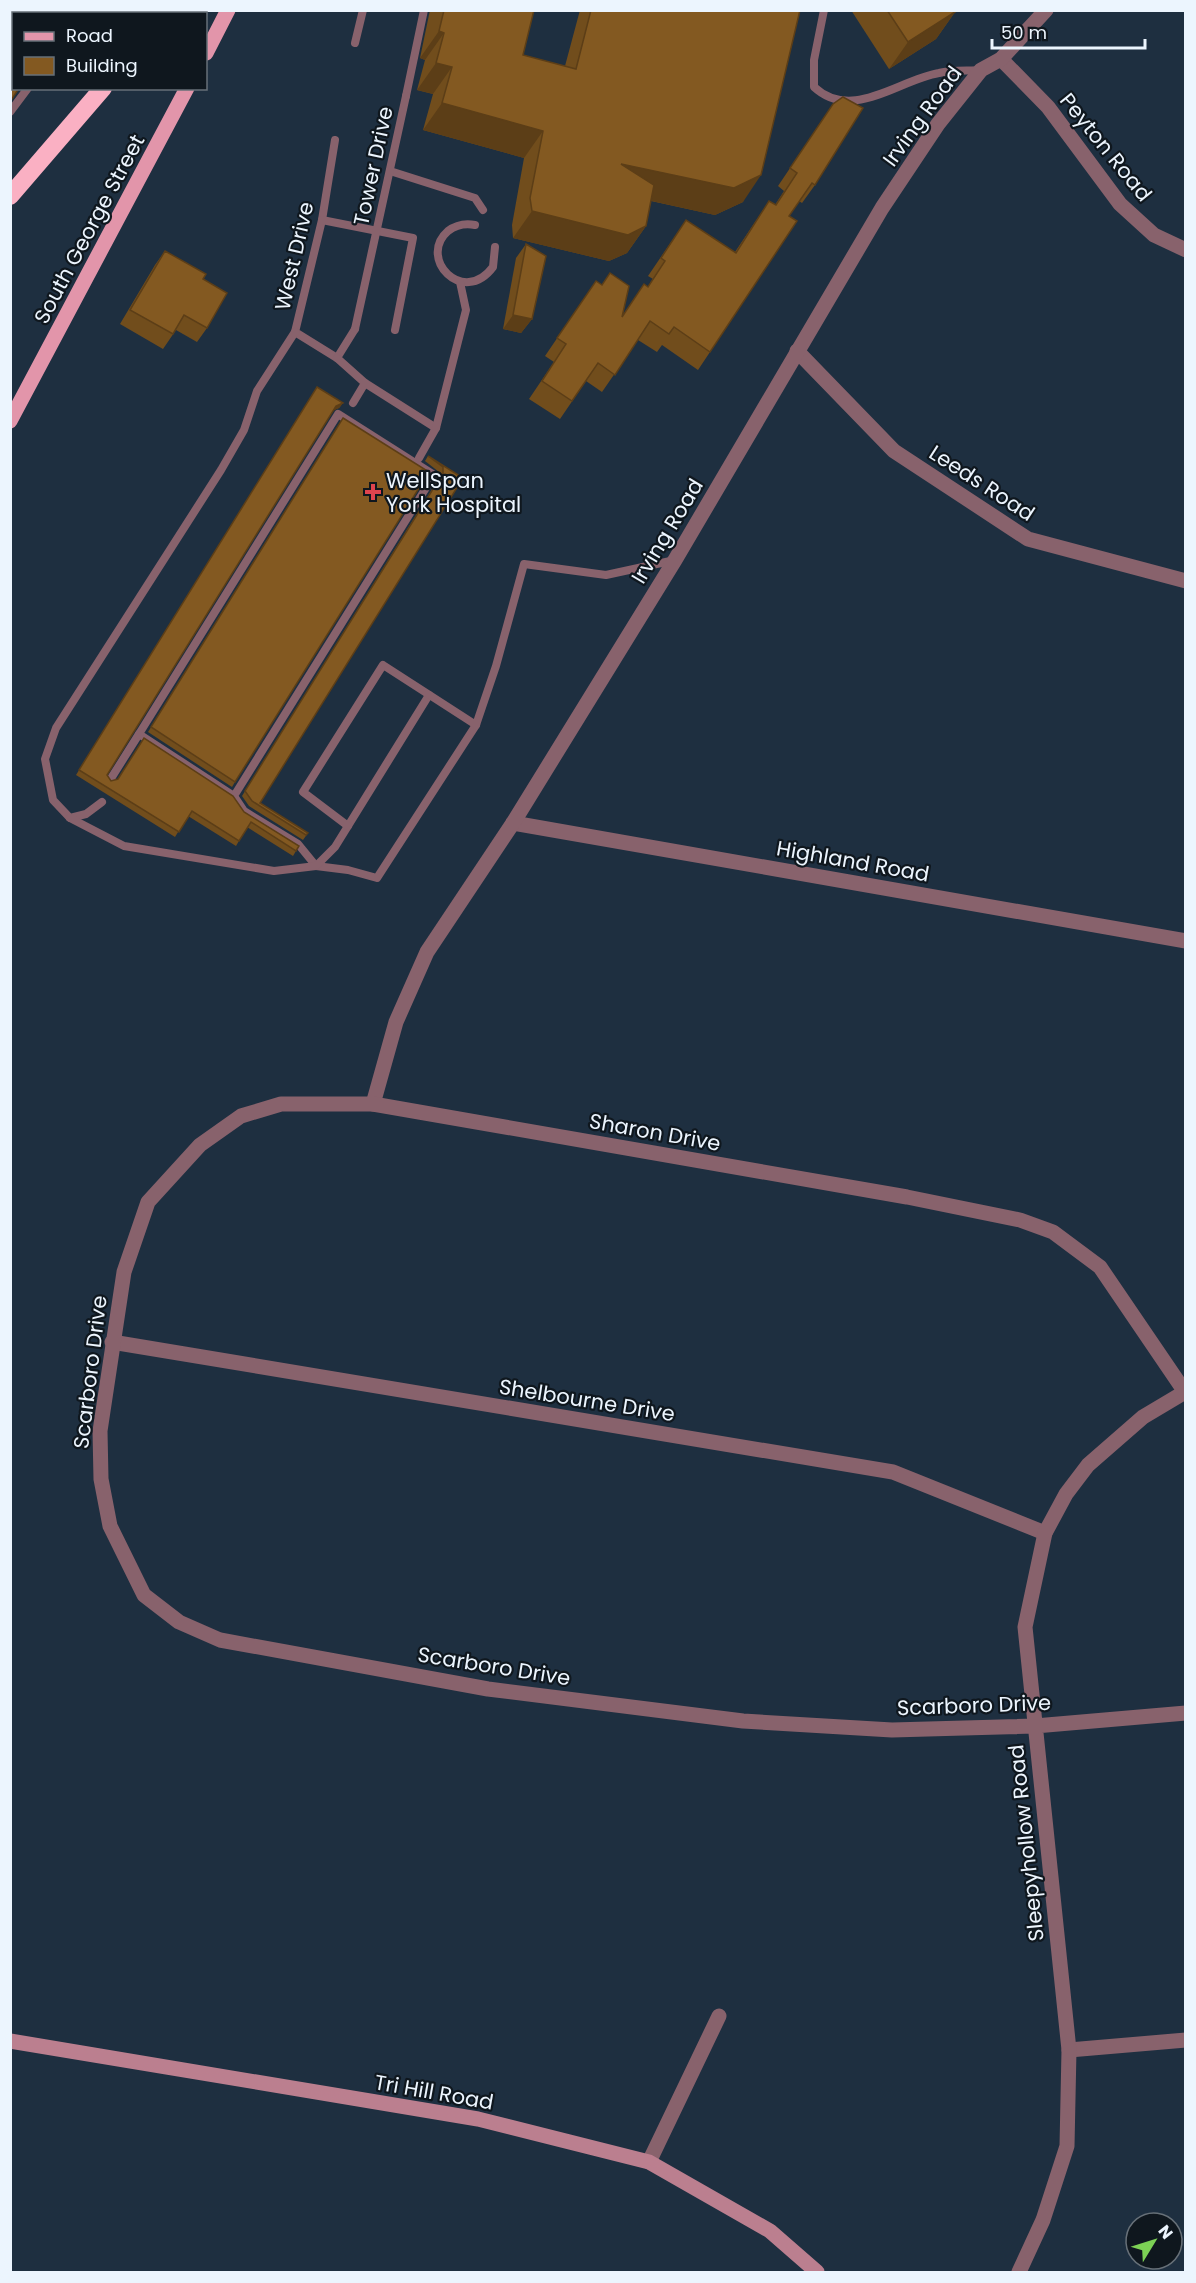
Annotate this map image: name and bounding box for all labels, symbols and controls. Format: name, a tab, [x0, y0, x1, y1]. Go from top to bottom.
legend	[12, 12, 207, 90]
scale bar	[992, 12, 1145, 50]
text: 50 m	[1001, 20, 1047, 45]
text: Road	[66, 23, 113, 48]
text: Building	[66, 53, 138, 78]
street label: Irving Road	[876, 60, 968, 172]
street label: Peyton Road	[1053, 87, 1159, 207]
street label: Tower Drive	[346, 104, 400, 228]
street label: South George Street	[27, 129, 151, 329]
street label: West Drive	[267, 199, 321, 313]
street label: Leeds Road	[924, 438, 1040, 528]
place label: WellSpan York Hospital	[386, 466, 521, 519]
street label: Irving Road	[624, 473, 710, 589]
marker: WellSpan York Hospital	[364, 483, 382, 501]
street label: Highland Road	[774, 833, 932, 889]
street label: Sharon Drive	[587, 1106, 723, 1158]
street label: Scarboro Drive	[66, 1294, 114, 1450]
street label: Shelbourne Drive	[497, 1372, 677, 1428]
street label: Scarboro Drive	[416, 1640, 572, 1692]
street label: Scarboro Drive	[896, 1688, 1052, 1722]
street label: Sleepyhollow Road	[1001, 1743, 1051, 1943]
street label: Tri Hill Road	[372, 2067, 496, 2117]
north arrow	[1124, 2211, 1184, 2271]
text: N	[1153, 2220, 1178, 2244]

